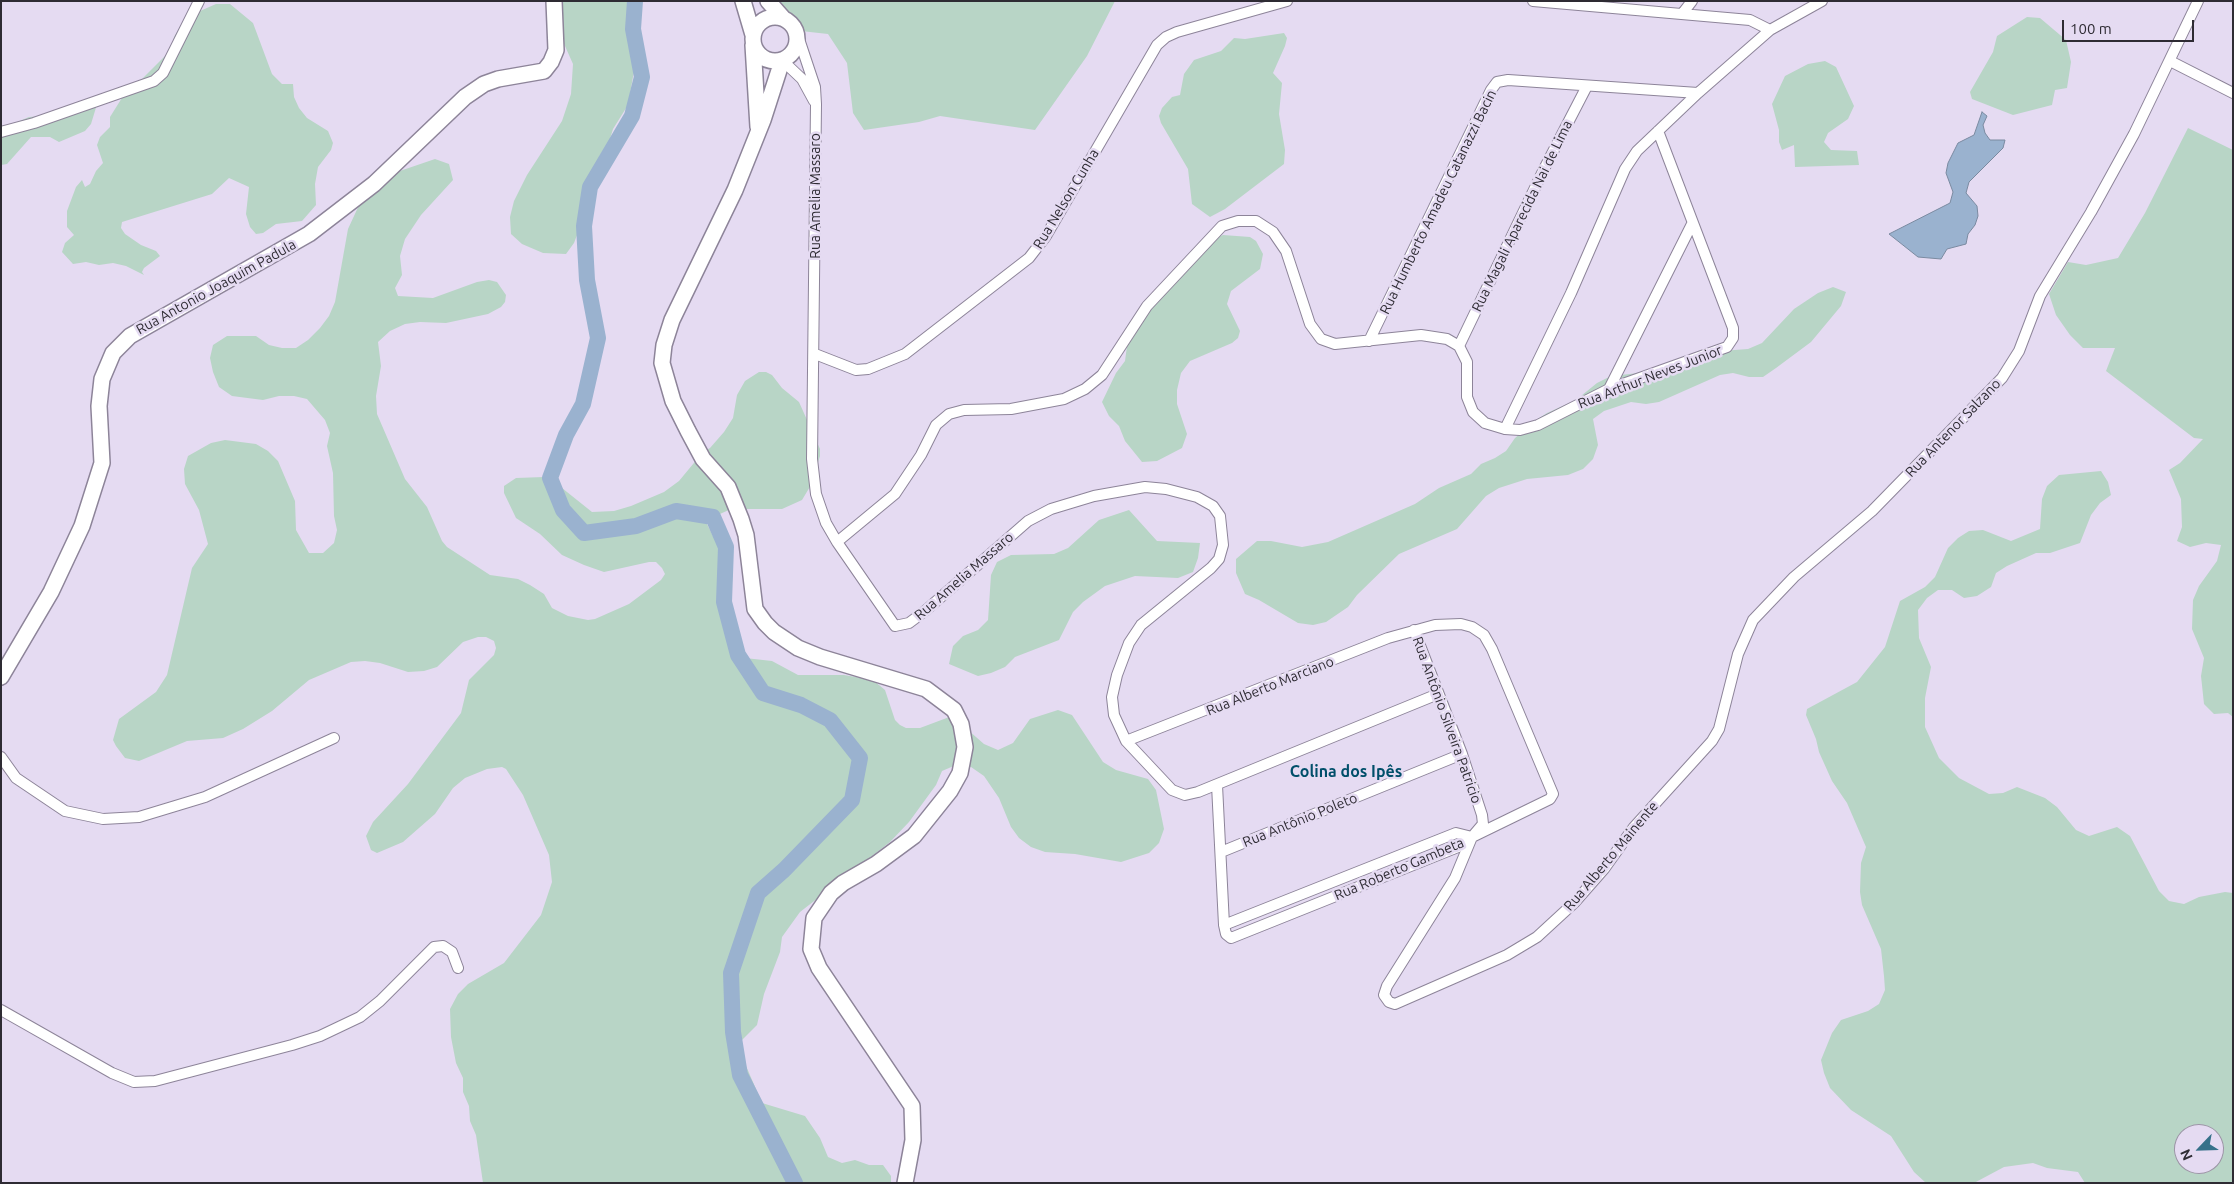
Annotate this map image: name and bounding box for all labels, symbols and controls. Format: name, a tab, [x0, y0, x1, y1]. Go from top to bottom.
scale bar	[2064, 10, 2196, 42]
text: 100 m	[2070, 20, 2112, 37]
street label: Rua Humberto Amadeu Catanazzi Bacin	[1376, 87, 1500, 317]
street label: Rua Magali Aparecida Nai de Lima	[1468, 118, 1576, 314]
street label: Rua Amelia Massaro	[807, 133, 823, 259]
street label: Rua Nelson Cunha	[1030, 146, 1102, 252]
street label: Rua Antonio Joaquim Padula	[133, 236, 299, 338]
street label: Rua Arthur Neves Junior	[1576, 342, 1724, 412]
street label: Rua Antenor Salzano	[1902, 375, 2004, 481]
street label: Rua Amelia Massaro	[911, 528, 1017, 624]
street label: Rua Antônio Silveira Patricio	[1409, 634, 1485, 806]
street label: Rua Alberto Marciano	[1204, 653, 1336, 719]
district label: Colina dos Ipês	[1290, 762, 1402, 782]
street label: Rua Antônio Poleto	[1240, 789, 1360, 851]
street label: Rua Alberto Mainente	[1560, 798, 1662, 914]
street label: Rua Roberto Gambeta	[1332, 834, 1466, 904]
north arrow	[2174, 1124, 2224, 1174]
text: N	[2177, 1147, 2196, 1163]

